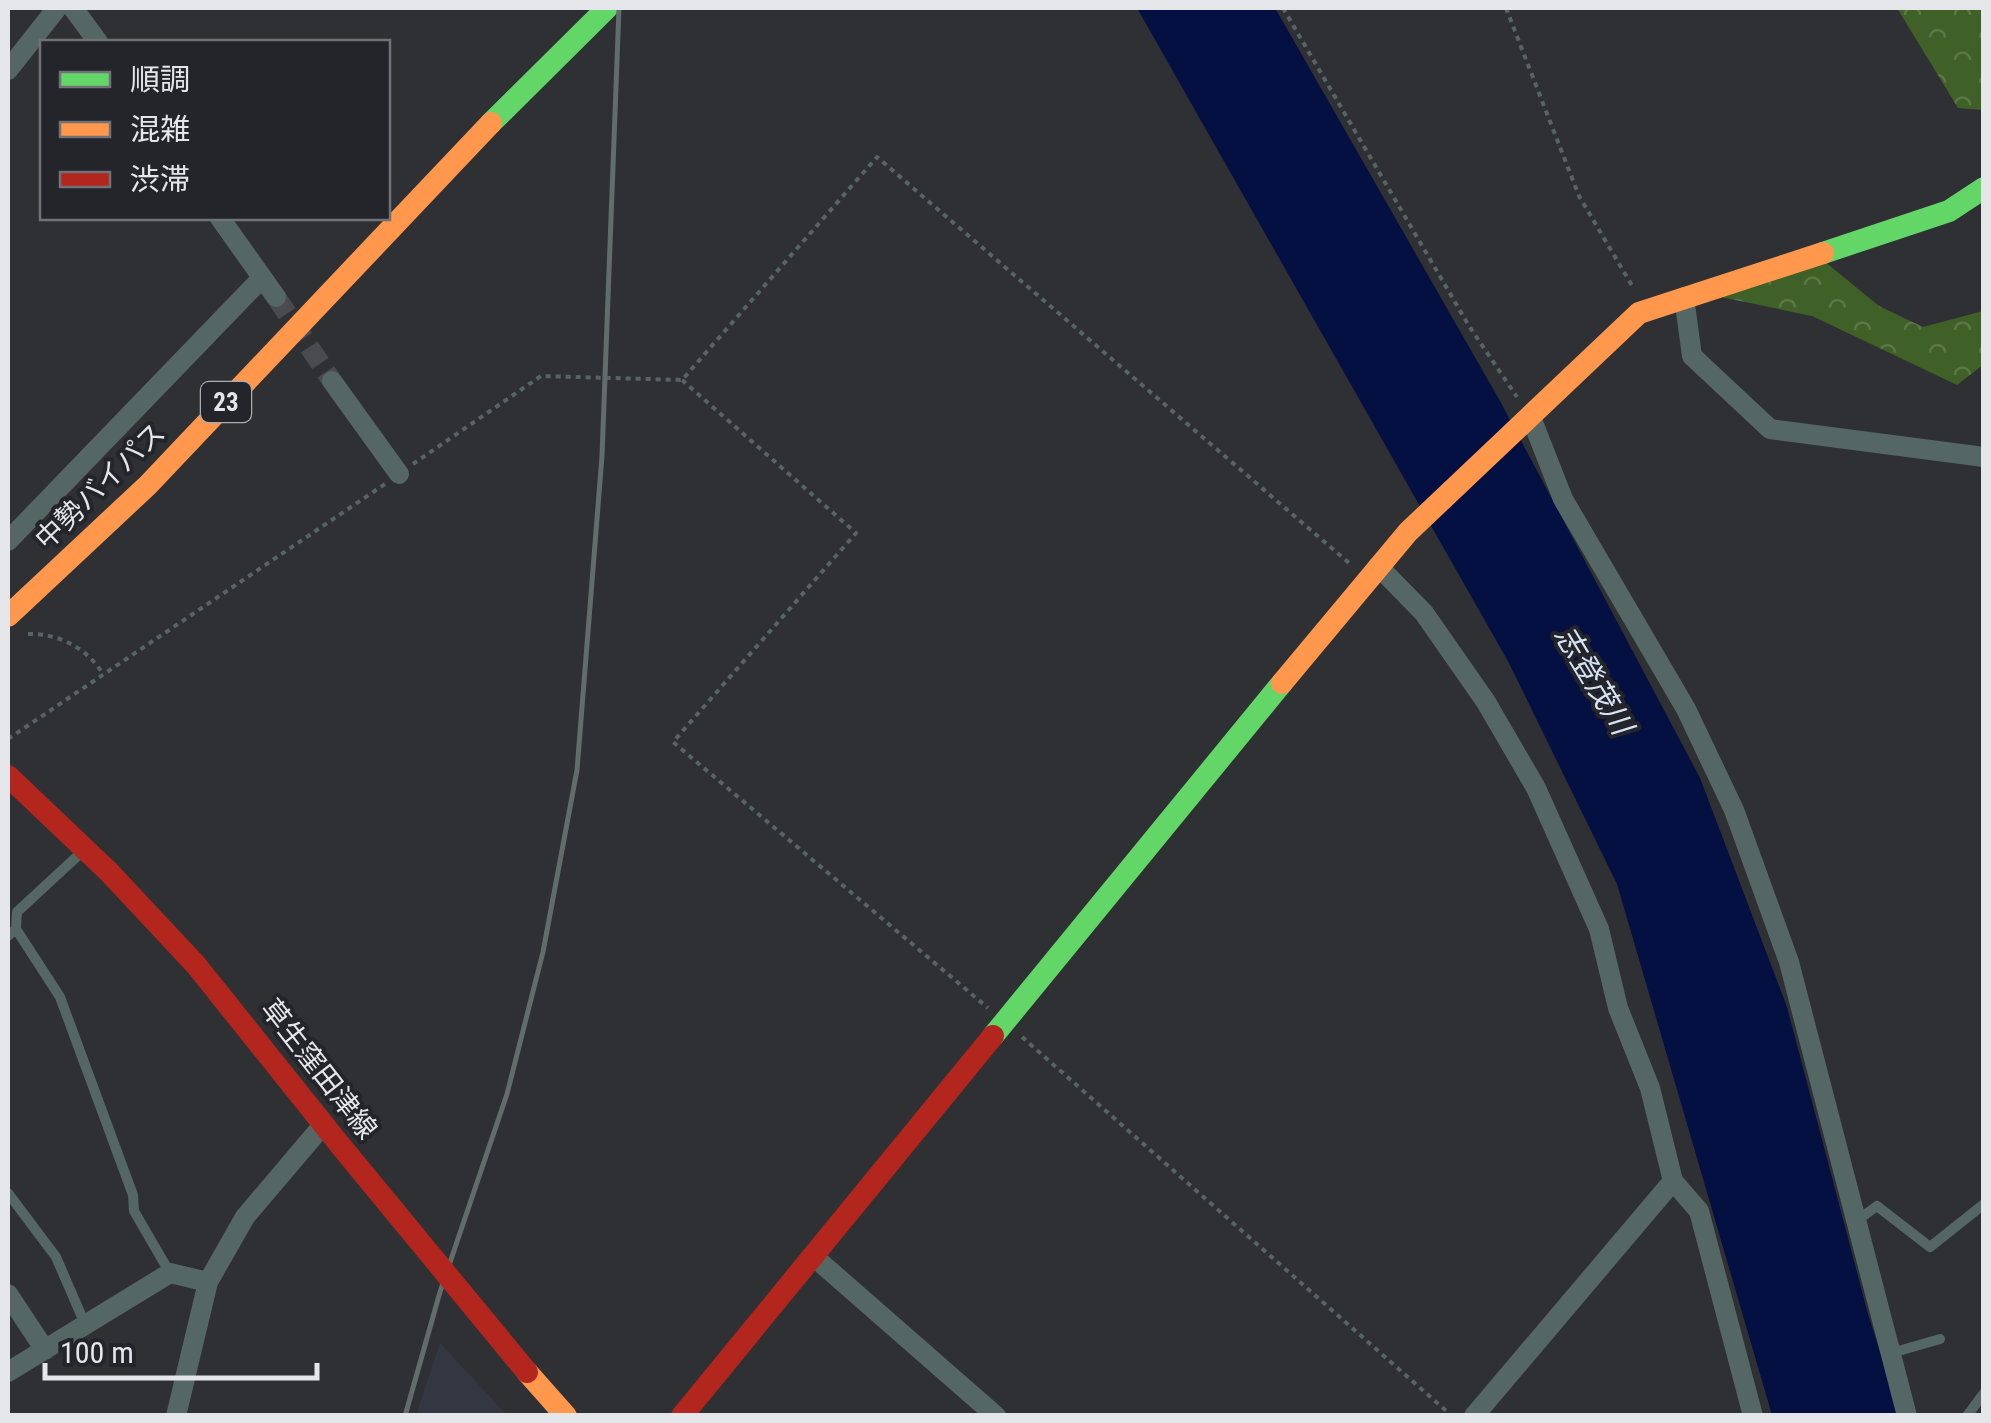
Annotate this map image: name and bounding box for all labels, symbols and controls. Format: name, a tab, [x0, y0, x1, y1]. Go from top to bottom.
legend	[40, 40, 390, 220]
text: 順調	[130, 62, 190, 97]
text: 混雑	[130, 112, 190, 147]
text: 渋滞	[130, 162, 190, 197]
road number: 23	[201, 382, 251, 422]
street label: 中勢バイパス	[28, 416, 172, 556]
water label: 志登茂川	[1548, 620, 1641, 743]
street label: 草生窪田津線	[254, 993, 384, 1145]
scale bar	[45, 1318, 318, 1380]
text: 100 m	[60, 1335, 134, 1370]

